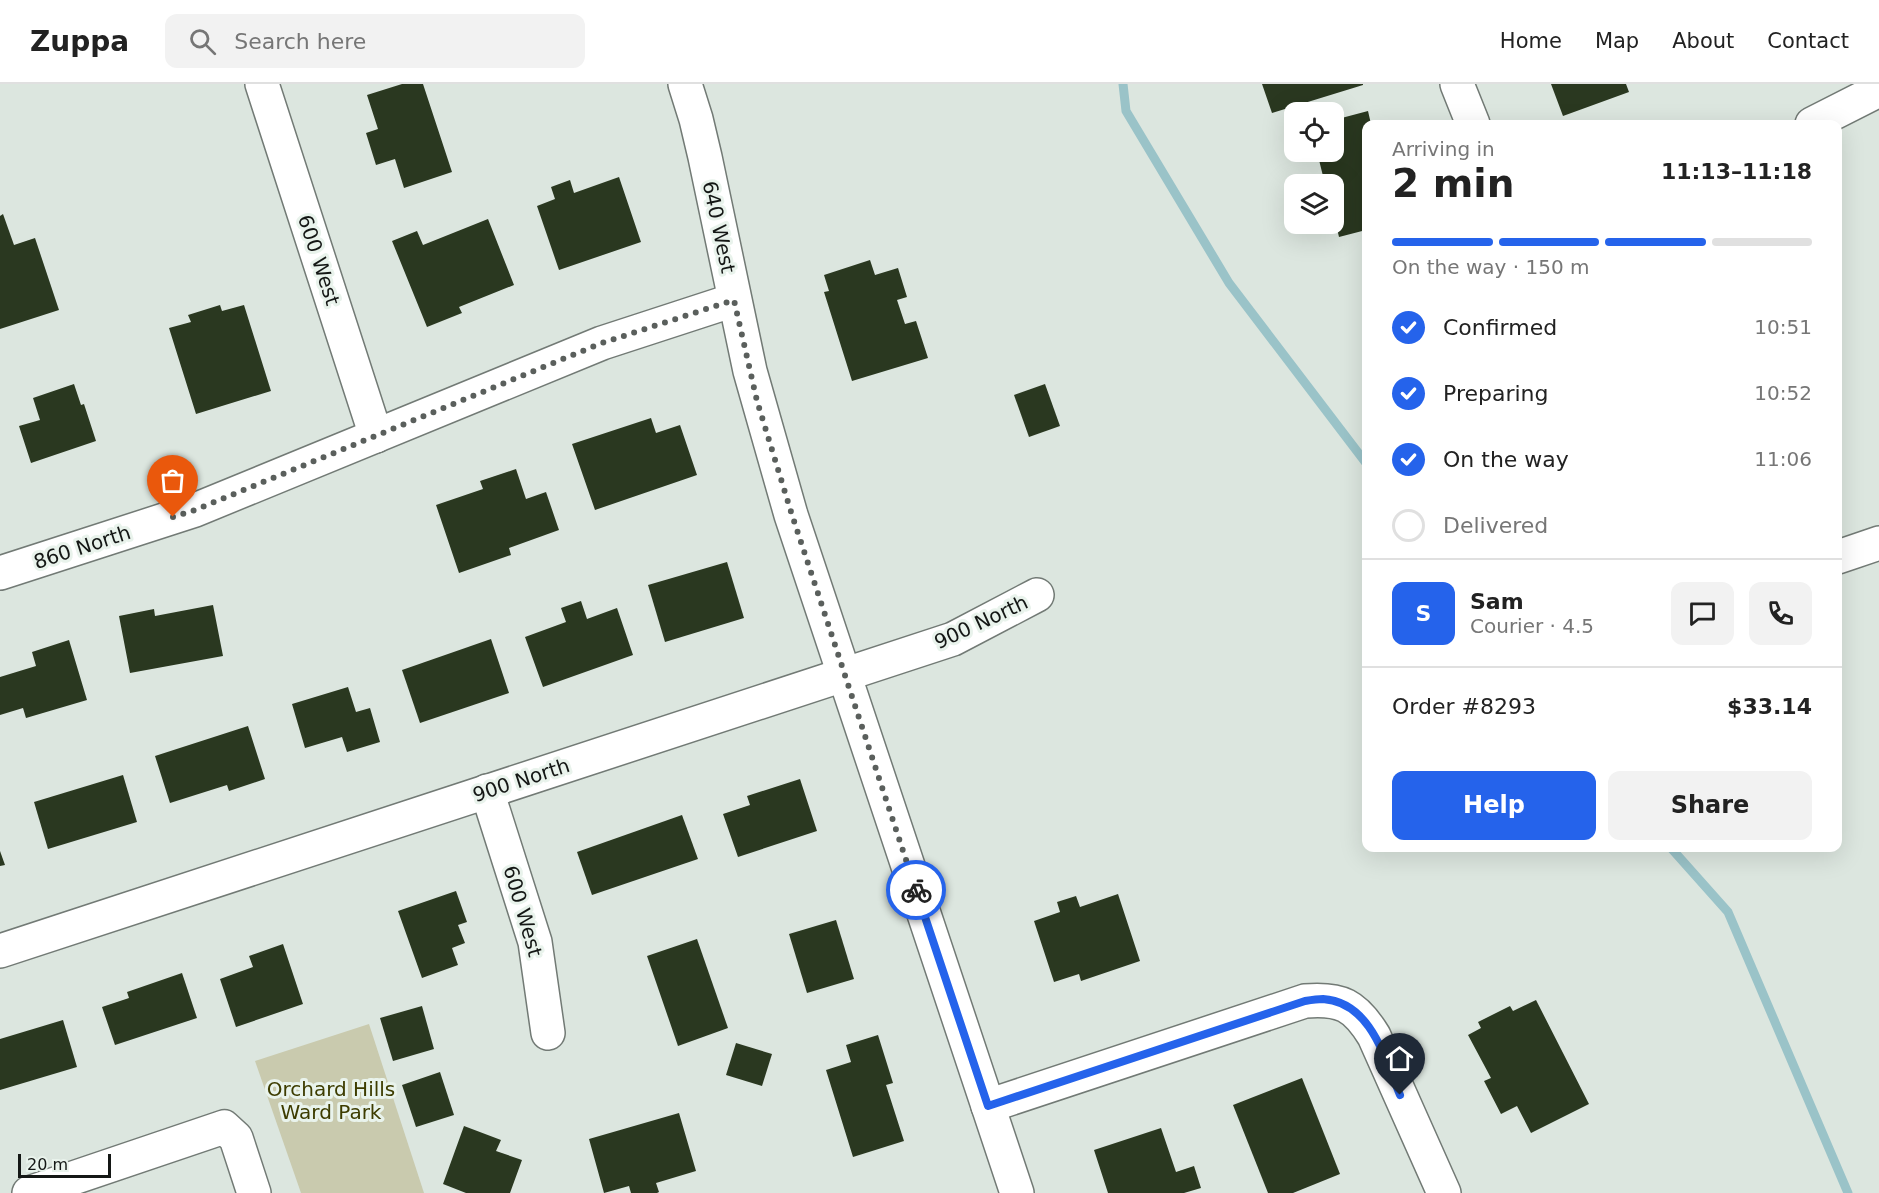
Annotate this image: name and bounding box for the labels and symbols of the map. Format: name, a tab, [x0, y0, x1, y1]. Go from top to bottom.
street label: 640 West	[698, 179, 741, 275]
street label: 600 West	[293, 212, 345, 308]
pin	[147, 455, 198, 517]
street label: 860 North	[31, 520, 133, 574]
street label: 900 North	[930, 590, 1032, 654]
street label: 900 North	[470, 753, 572, 807]
courier	[886, 860, 946, 920]
street label: 600 West	[499, 863, 547, 959]
pin	[1374, 1033, 1425, 1095]
park label: Orchard Hills Ward Park	[267, 1077, 395, 1124]
scale bar	[18, 1151, 111, 1178]

